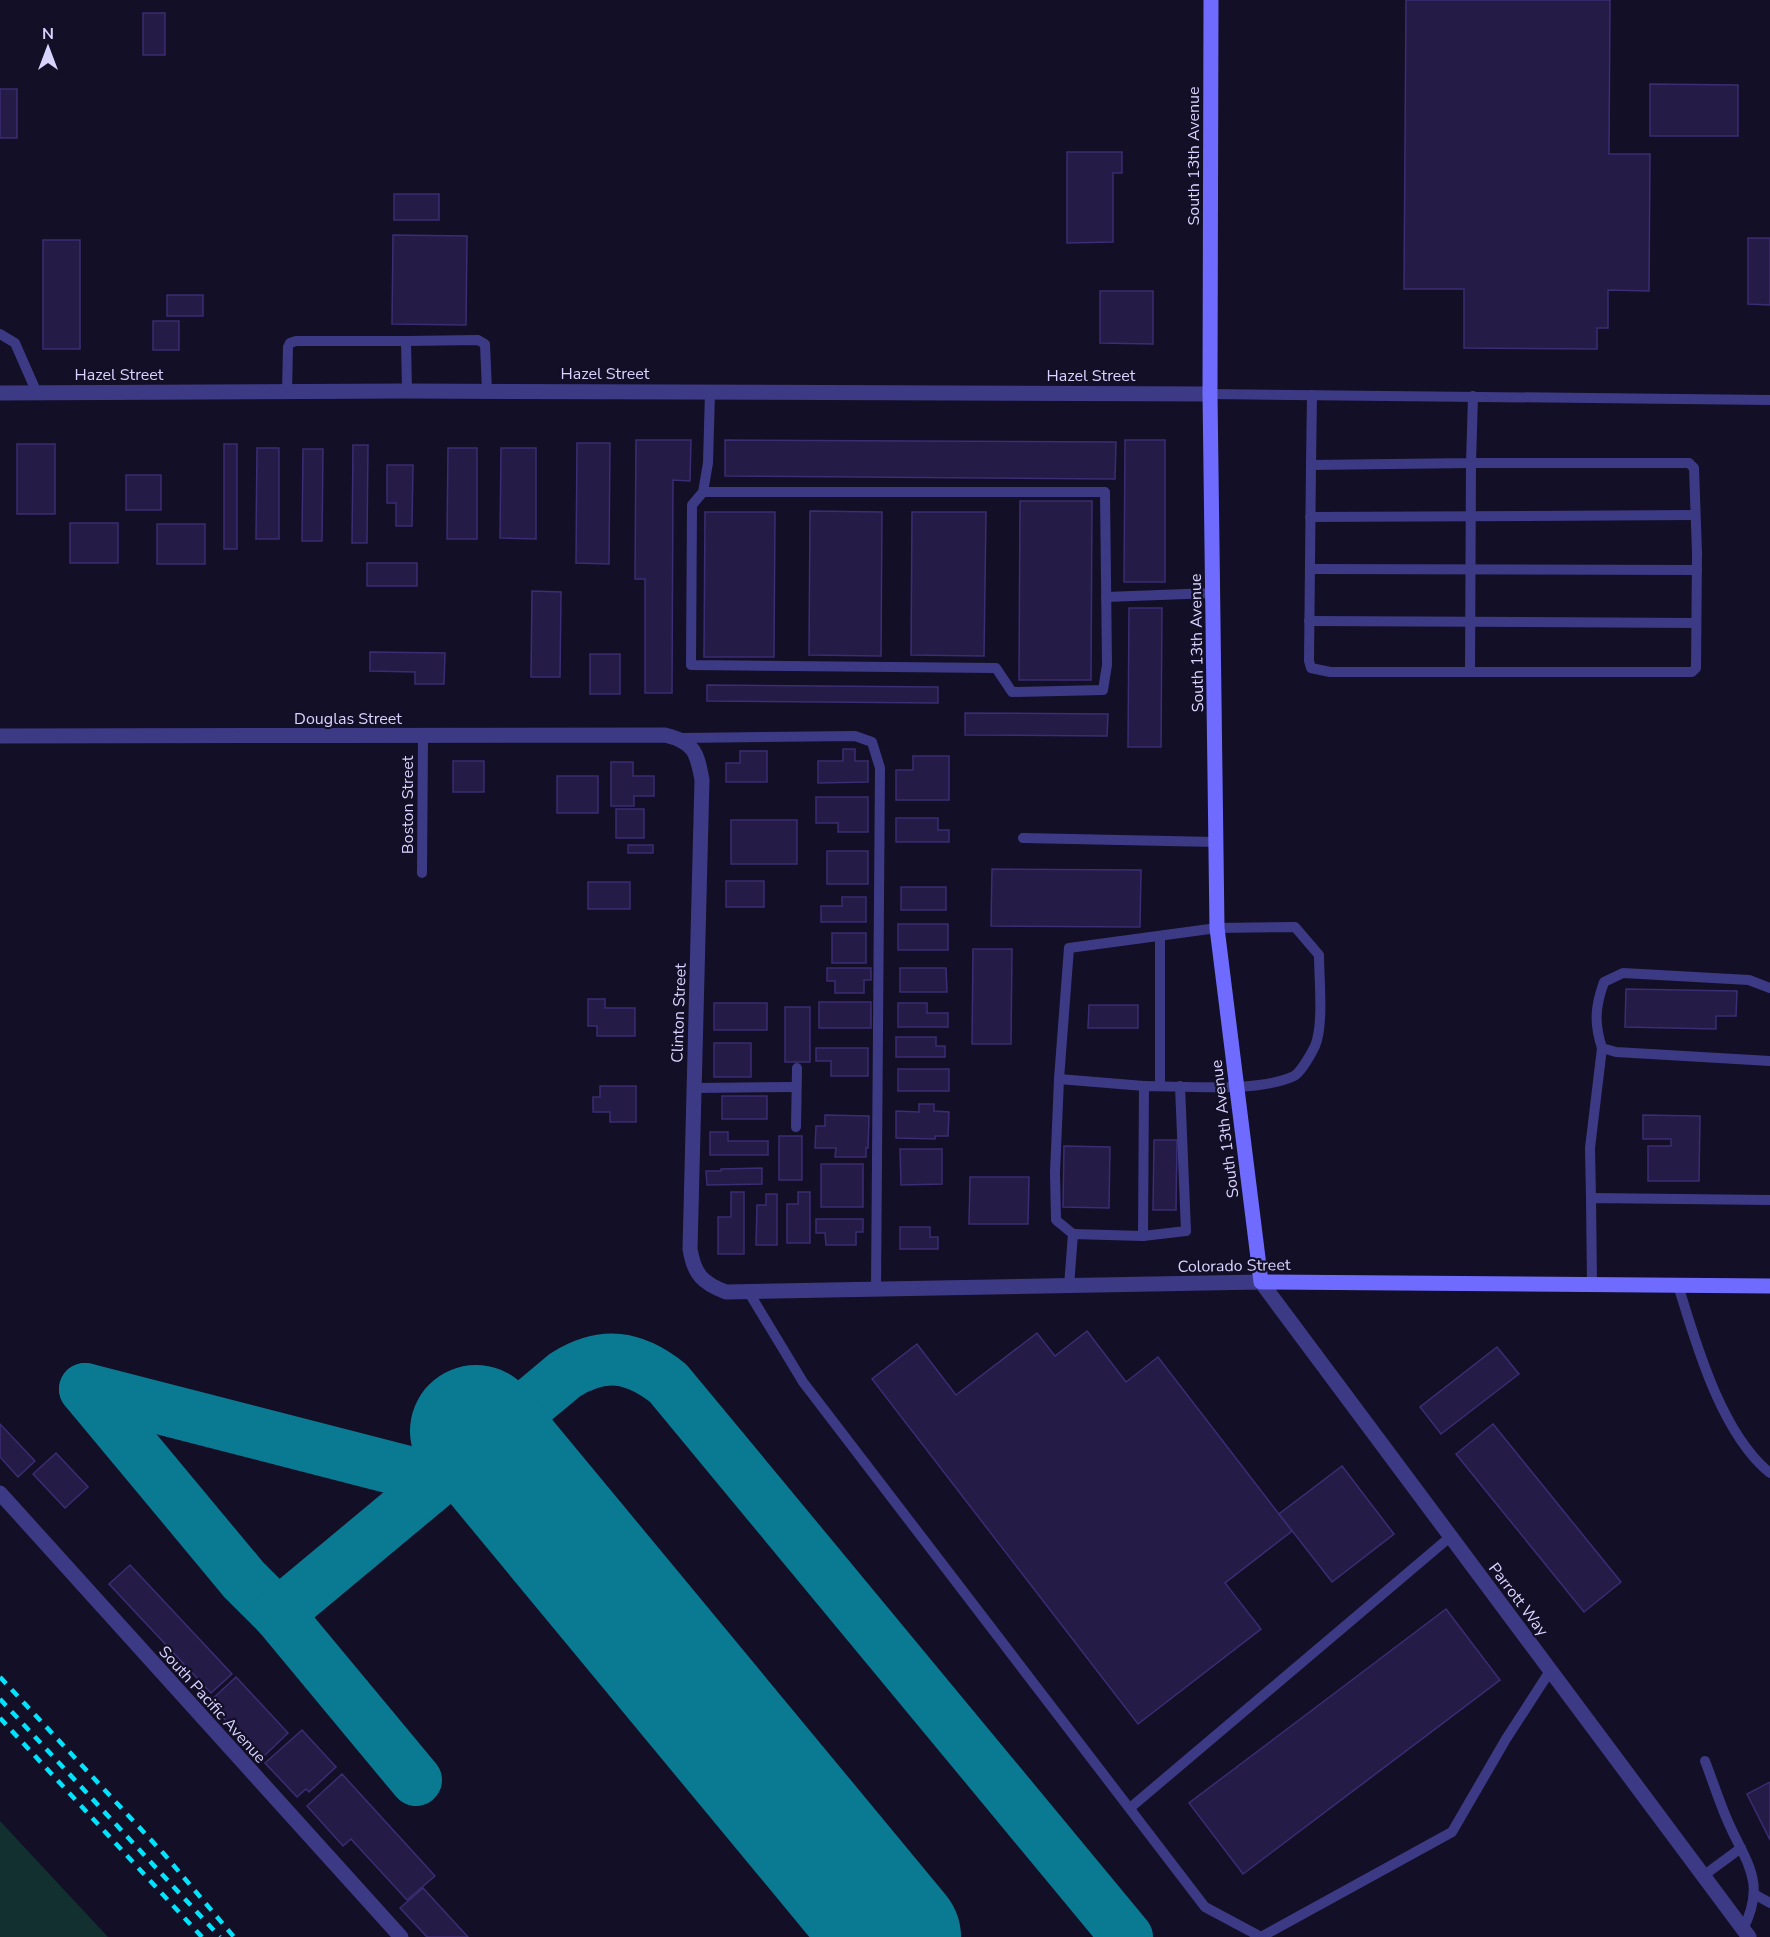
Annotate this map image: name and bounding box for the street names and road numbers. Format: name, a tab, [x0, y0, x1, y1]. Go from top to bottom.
street label: South 13th Avenue	[1183, 87, 1205, 225]
street label: Hazel Street	[561, 363, 650, 385]
street label: Hazel Street	[75, 364, 164, 386]
street label: Hazel Street	[1047, 365, 1136, 387]
street label: South 13th Avenue	[1185, 573, 1209, 713]
street label: Douglas Street	[294, 708, 402, 730]
street label: Boston Street	[397, 755, 419, 854]
street label: Clinton Street	[666, 962, 692, 1063]
street label: South 13th Avenue	[1206, 1059, 1244, 1199]
street label: Colorado Street	[1177, 1254, 1291, 1278]
street label: Parrott Way	[1483, 1558, 1554, 1642]
street label: South Pacific Avenue	[154, 1641, 271, 1768]

